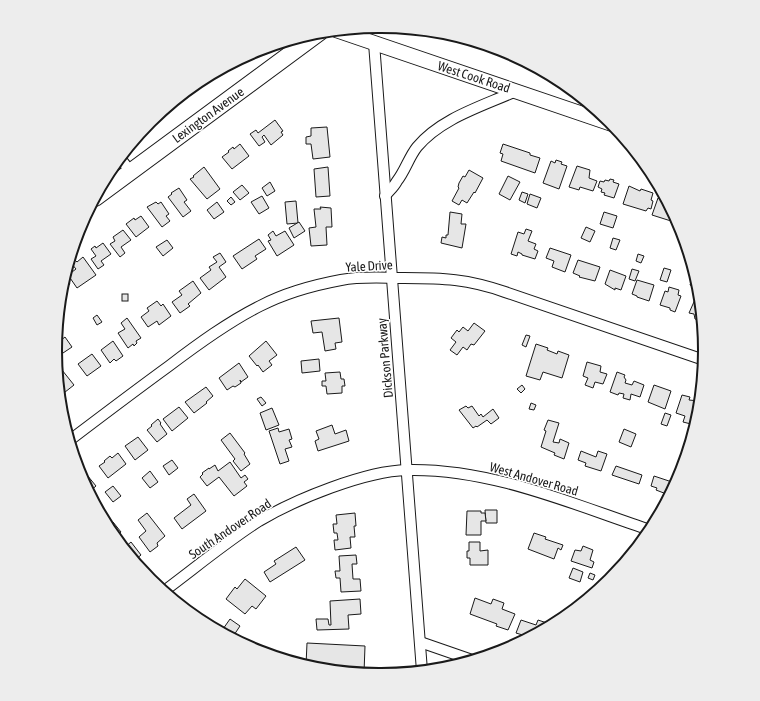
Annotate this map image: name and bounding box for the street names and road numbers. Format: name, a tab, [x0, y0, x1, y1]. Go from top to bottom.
street label: West Cook Road	[436, 58, 512, 96]
street label: Lexington Avenue	[169, 84, 247, 146]
street label: Yale Drive	[345, 257, 393, 275]
street label: Dickson Parkway	[374, 317, 396, 399]
street label: West Andover Road	[488, 459, 580, 499]
street label: South Andover Road	[186, 496, 274, 562]

